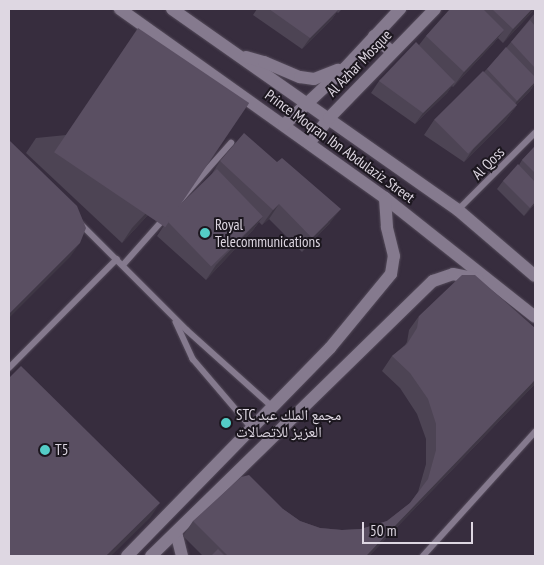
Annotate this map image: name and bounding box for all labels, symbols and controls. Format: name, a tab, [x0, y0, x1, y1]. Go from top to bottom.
street label: Al Azhar Mosque	[323, 26, 395, 100]
street label: Prince Moqran Ibn Abdulaziz Street	[261, 85, 419, 207]
street label: Al Qoss	[468, 143, 508, 183]
place label: Royal Telecommunications	[215, 215, 320, 250]
marker: Royal Telecommunications	[199, 227, 211, 239]
place label: STC مجمع الملك عبد العزيز للاتصالات	[236, 405, 342, 440]
marker: STC مجمع الملك عبد العزيز للاتصالات	[220, 417, 232, 429]
place label: T5	[55, 441, 68, 459]
marker: T5	[39, 444, 51, 456]
scale bar	[364, 512, 475, 544]
text: 50 m	[370, 521, 396, 540]

